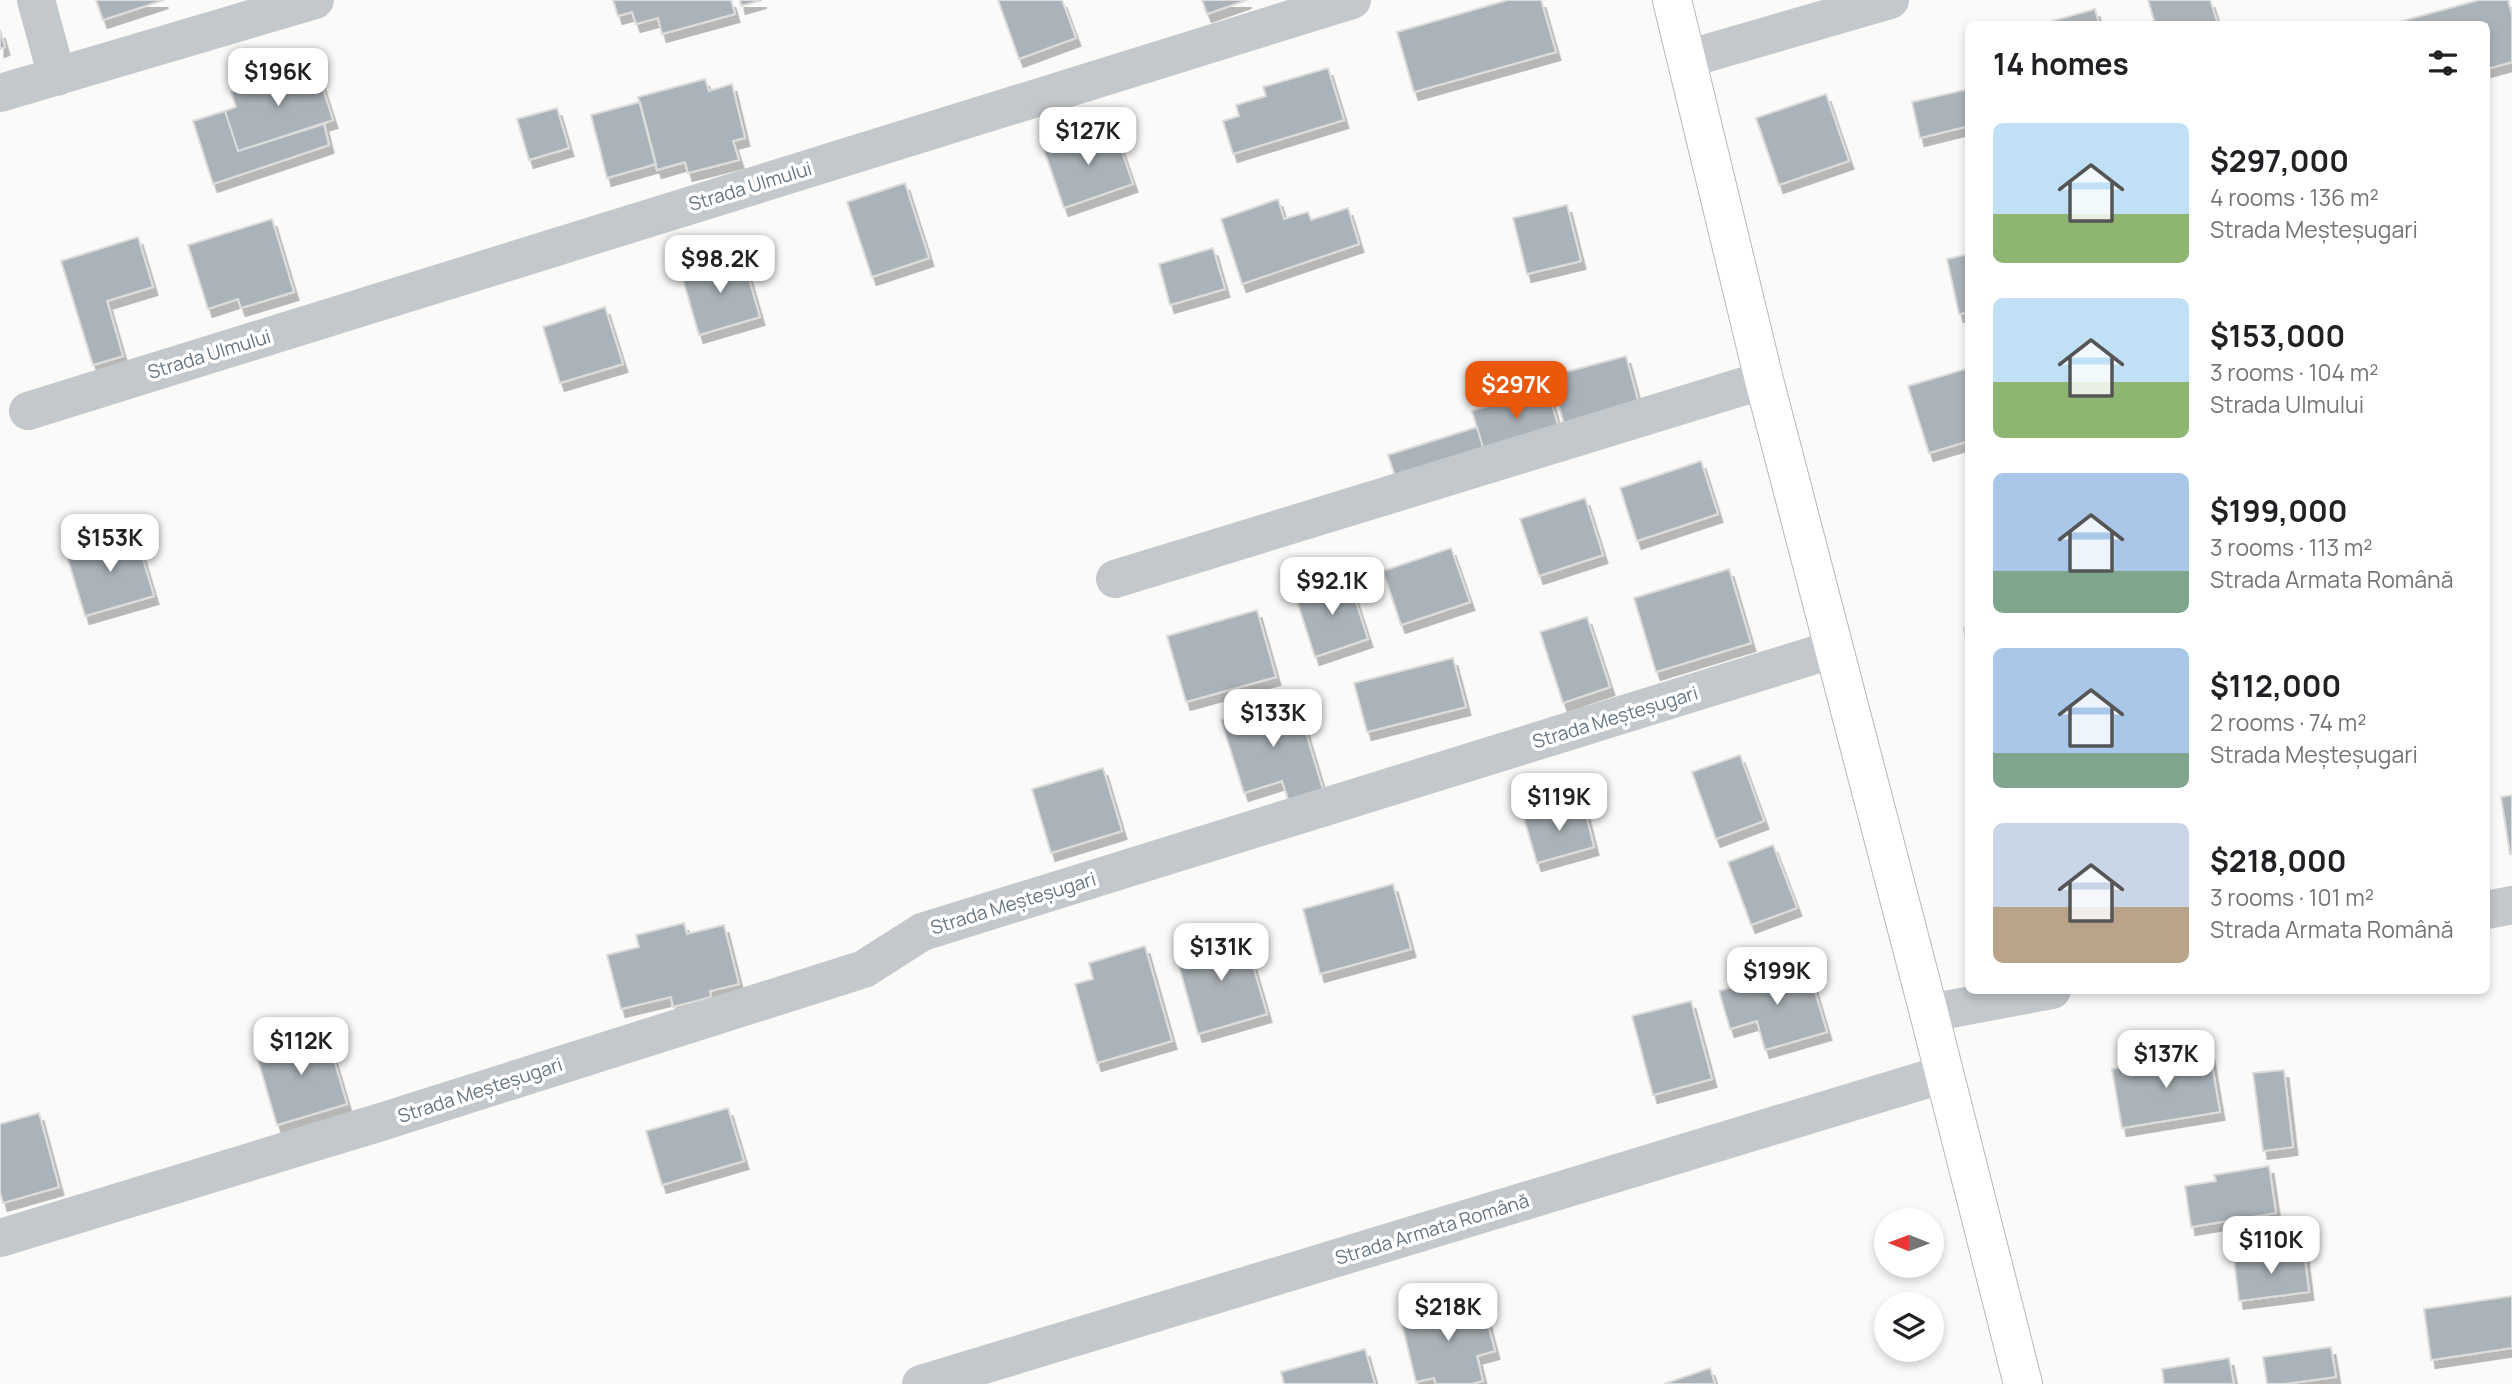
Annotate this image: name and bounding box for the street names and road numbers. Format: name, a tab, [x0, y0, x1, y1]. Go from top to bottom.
street label: Strada Ulmului	[685, 155, 815, 217]
street label: Strada Ulmului	[144, 323, 274, 385]
street label: Strada Meșteșugari	[1529, 679, 1701, 755]
street label: Strada Meșteșugari	[927, 865, 1099, 941]
street label: Strada Meșteșugari	[394, 1051, 566, 1129]
street label: Strada Armata Română	[1332, 1187, 1532, 1271]

